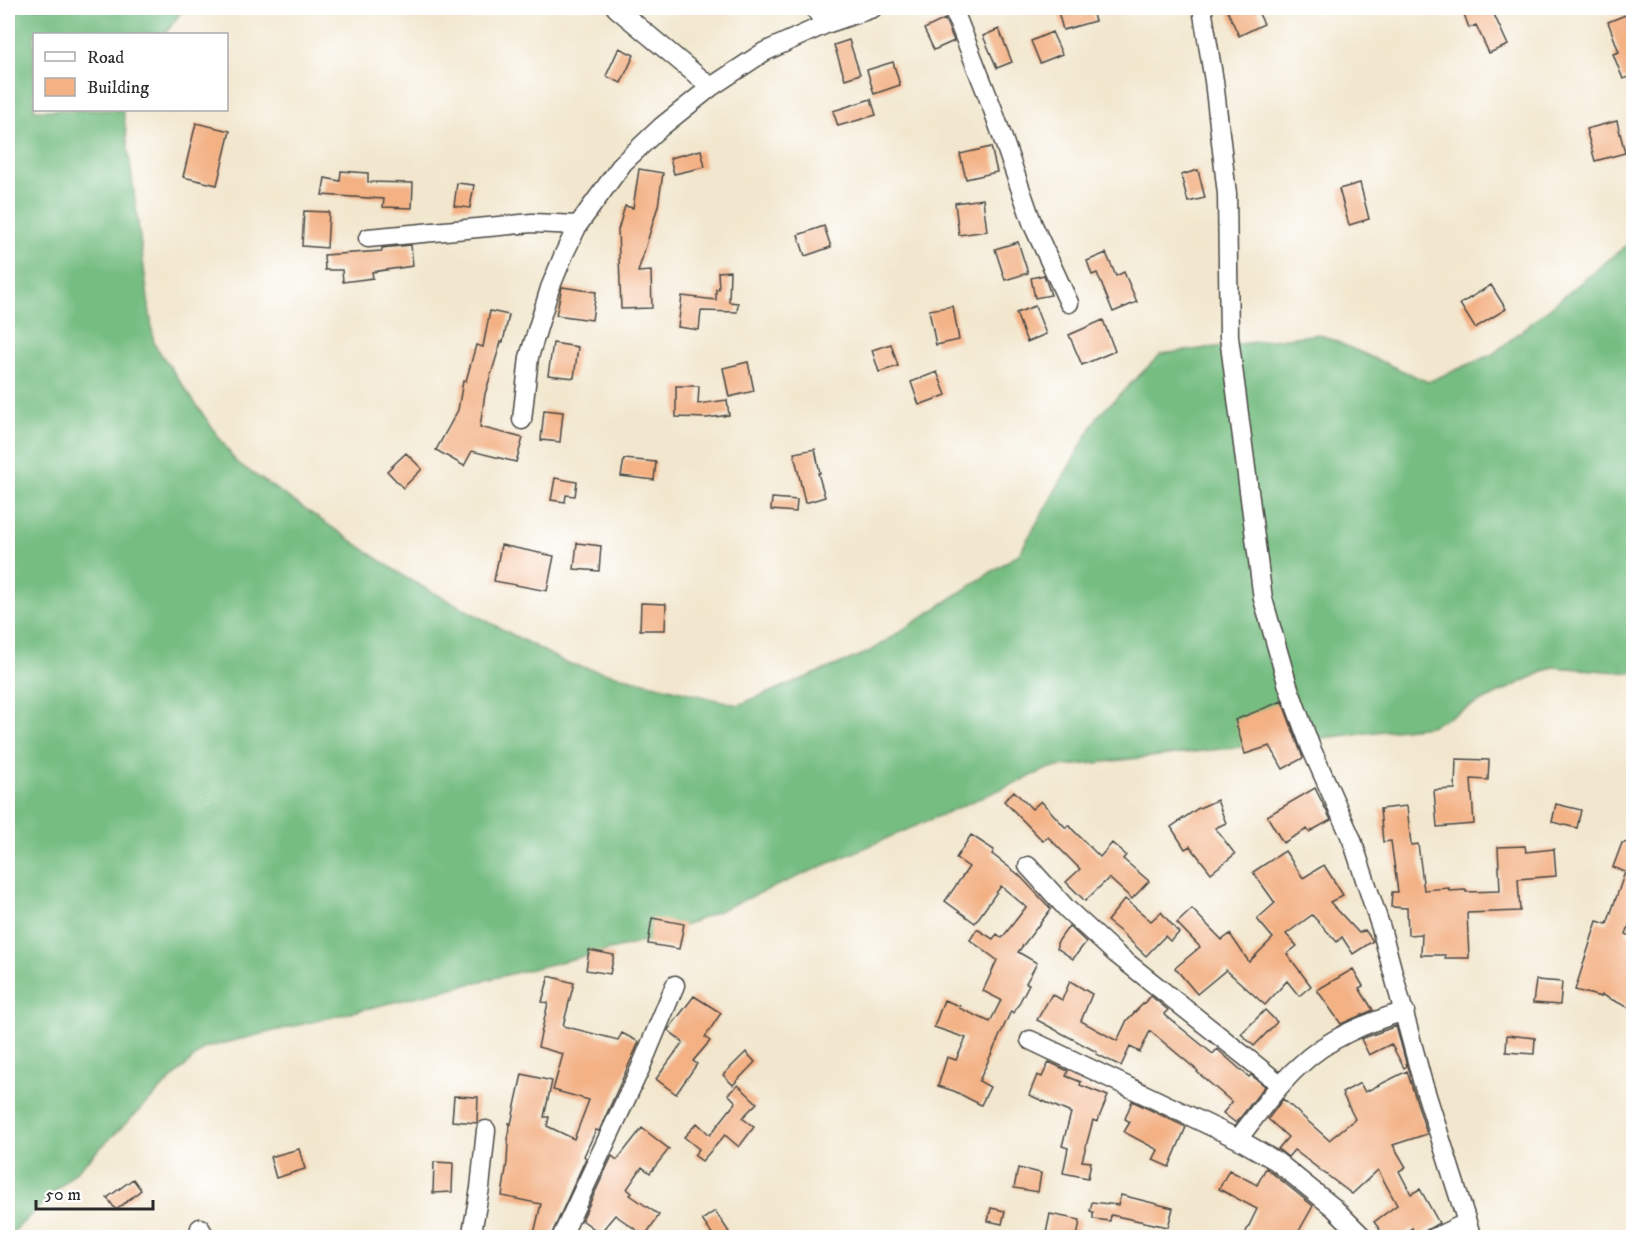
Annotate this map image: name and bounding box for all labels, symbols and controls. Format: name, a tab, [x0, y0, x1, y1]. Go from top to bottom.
legend	[33, 33, 228, 111]
text: Road	[87, 47, 124, 69]
text: Building	[87, 77, 149, 99]
scale bar	[36, 1173, 153, 1211]
text: 50 m	[45, 1184, 81, 1206]

